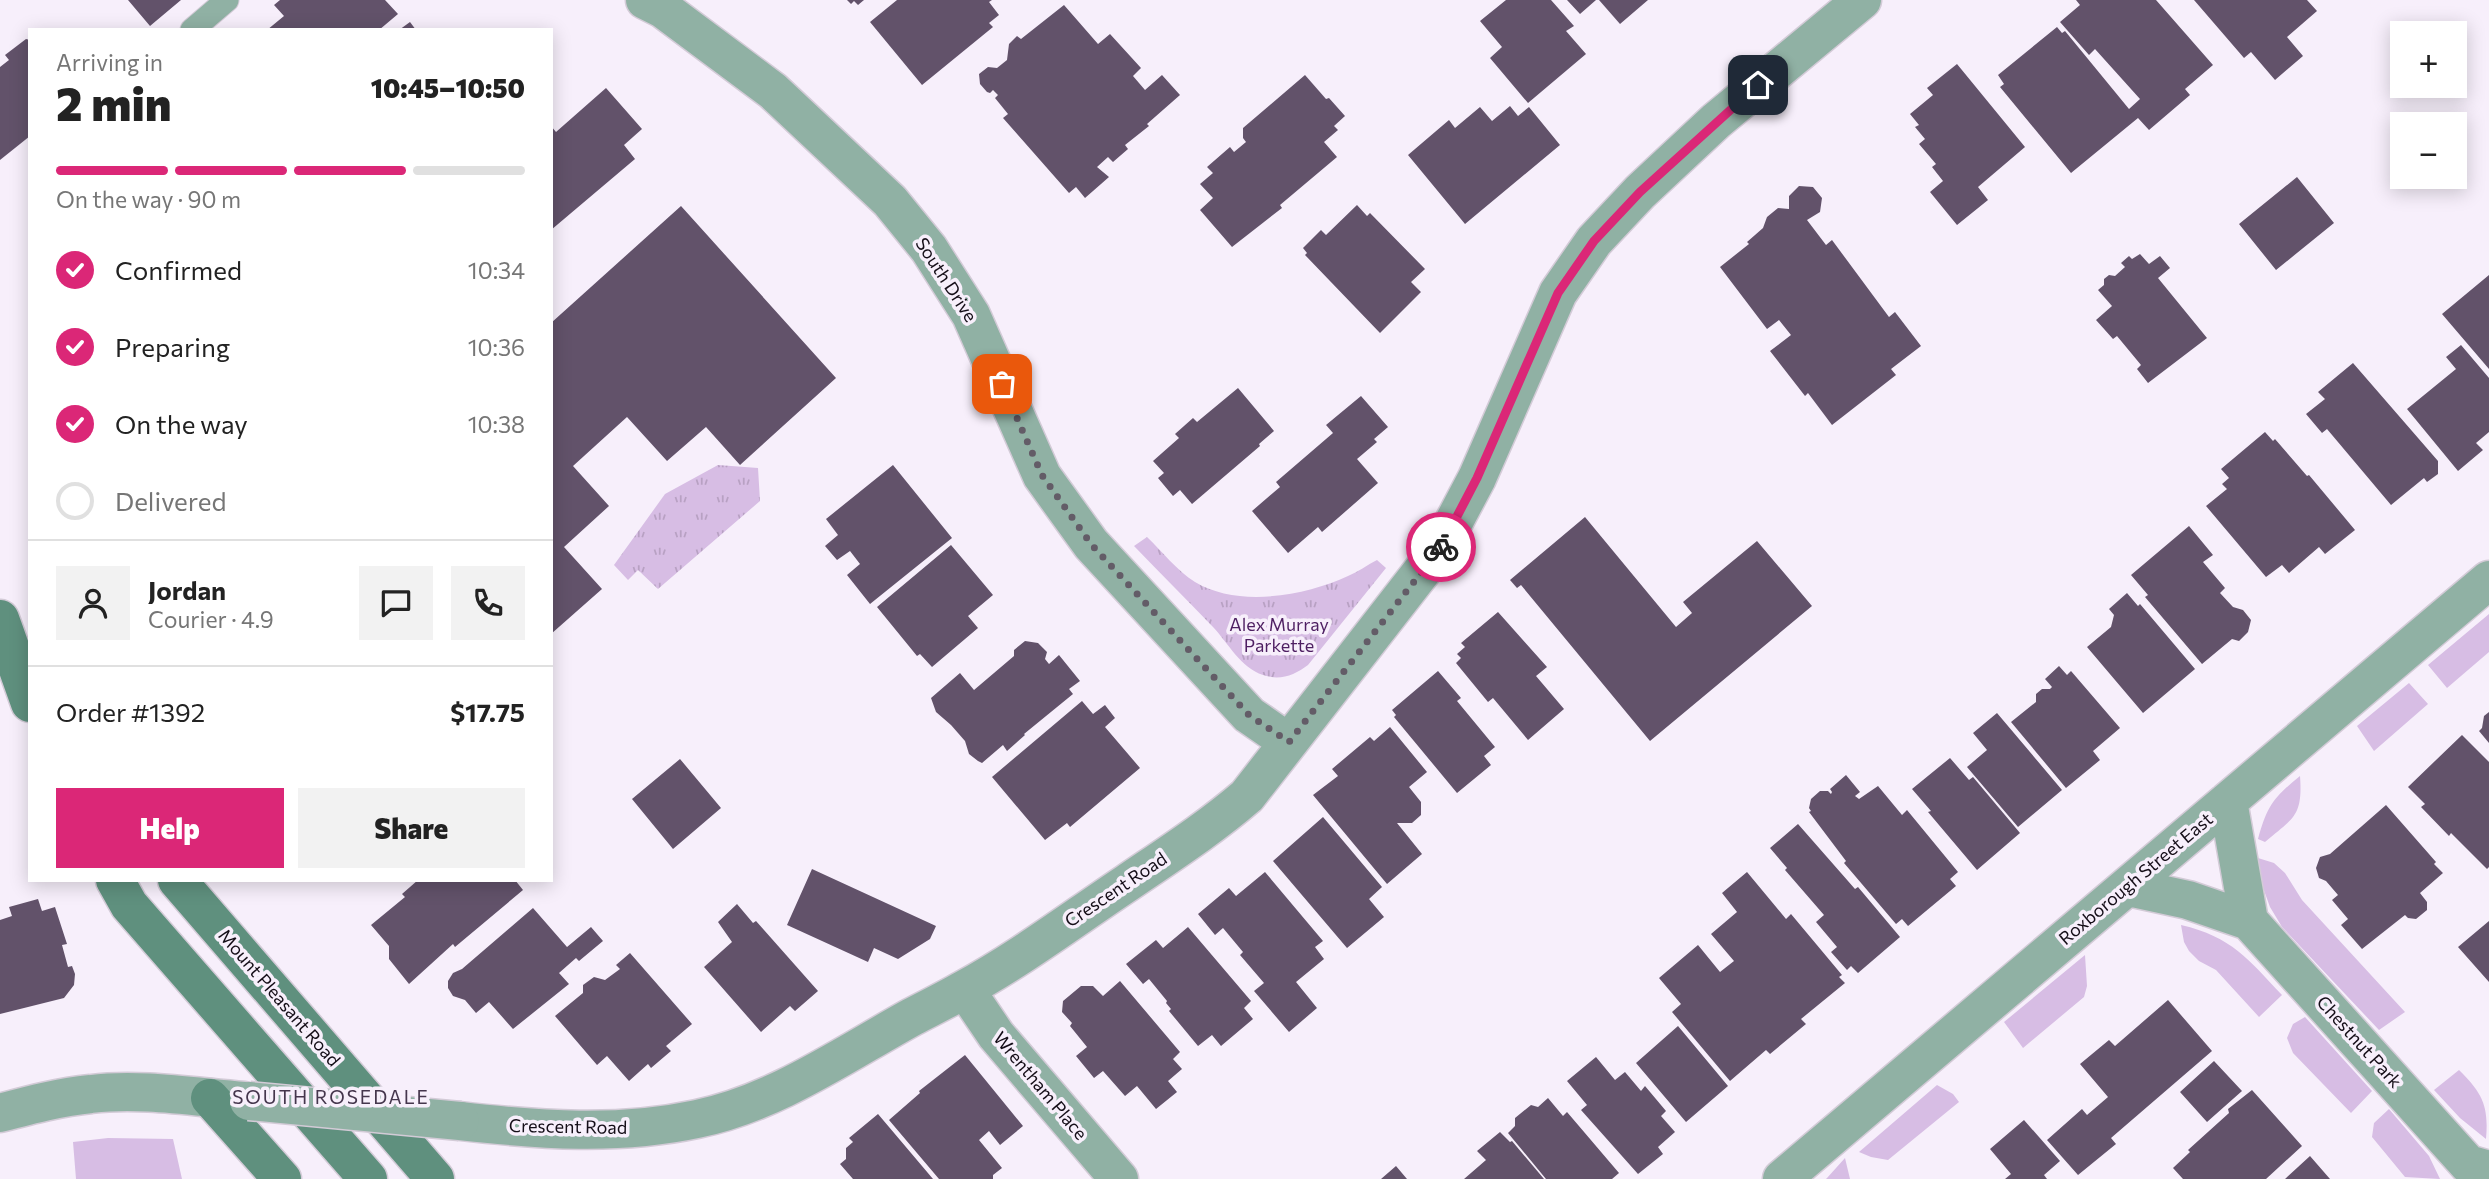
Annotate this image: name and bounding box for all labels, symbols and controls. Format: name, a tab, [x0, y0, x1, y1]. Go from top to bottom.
map controls	[2390, 21, 2467, 189]
button: +	[2390, 21, 2467, 98]
text: Arriving in	[56, 48, 163, 76]
pin	[1728, 55, 1788, 115]
icon: home	[1739, 66, 1777, 104]
text: 10:45–10:50	[371, 72, 525, 103]
text: 2 min	[56, 74, 172, 130]
button: −	[2390, 112, 2467, 189]
text: On the way · 90 m	[56, 185, 241, 213]
street label: South Drive	[911, 233, 982, 326]
icon: check	[56, 251, 94, 289]
text: Confirmed	[115, 254, 242, 285]
text: 10:34	[468, 256, 525, 284]
icon: check	[56, 328, 94, 366]
text: Preparing	[115, 331, 230, 362]
text: 10:36	[468, 333, 525, 361]
pin	[972, 354, 1032, 414]
icon: bag	[983, 365, 1021, 403]
icon: check	[56, 405, 94, 443]
text: On the way	[115, 408, 248, 439]
text: 10:38	[468, 410, 525, 438]
text: Delivered	[115, 485, 226, 516]
courier	[1406, 512, 1476, 582]
icon: bike	[1422, 528, 1460, 566]
button: person	[56, 566, 130, 640]
button: chat	[359, 566, 433, 640]
button: phone	[451, 566, 525, 640]
text: Jordan	[148, 574, 226, 605]
text: Courier · 4.9	[148, 605, 274, 633]
park label: Alex Murray Parkette	[1229, 613, 1329, 656]
text: Order #1392	[56, 696, 205, 727]
text: $17.75	[450, 696, 525, 727]
button: Help	[56, 788, 284, 868]
button: Share	[298, 788, 525, 868]
street label: Roxborough Street East	[2054, 807, 2217, 949]
street label: Crescent Road	[1060, 847, 1171, 931]
street label: Mount Pleasant Road	[214, 924, 345, 1070]
street label: Chestnut Park	[2313, 991, 2407, 1092]
street label: Wrentham Place	[989, 1027, 1092, 1144]
district label: SOUTH ROSEDALE	[232, 1085, 430, 1108]
street label: Crescent Road	[509, 1114, 627, 1138]

